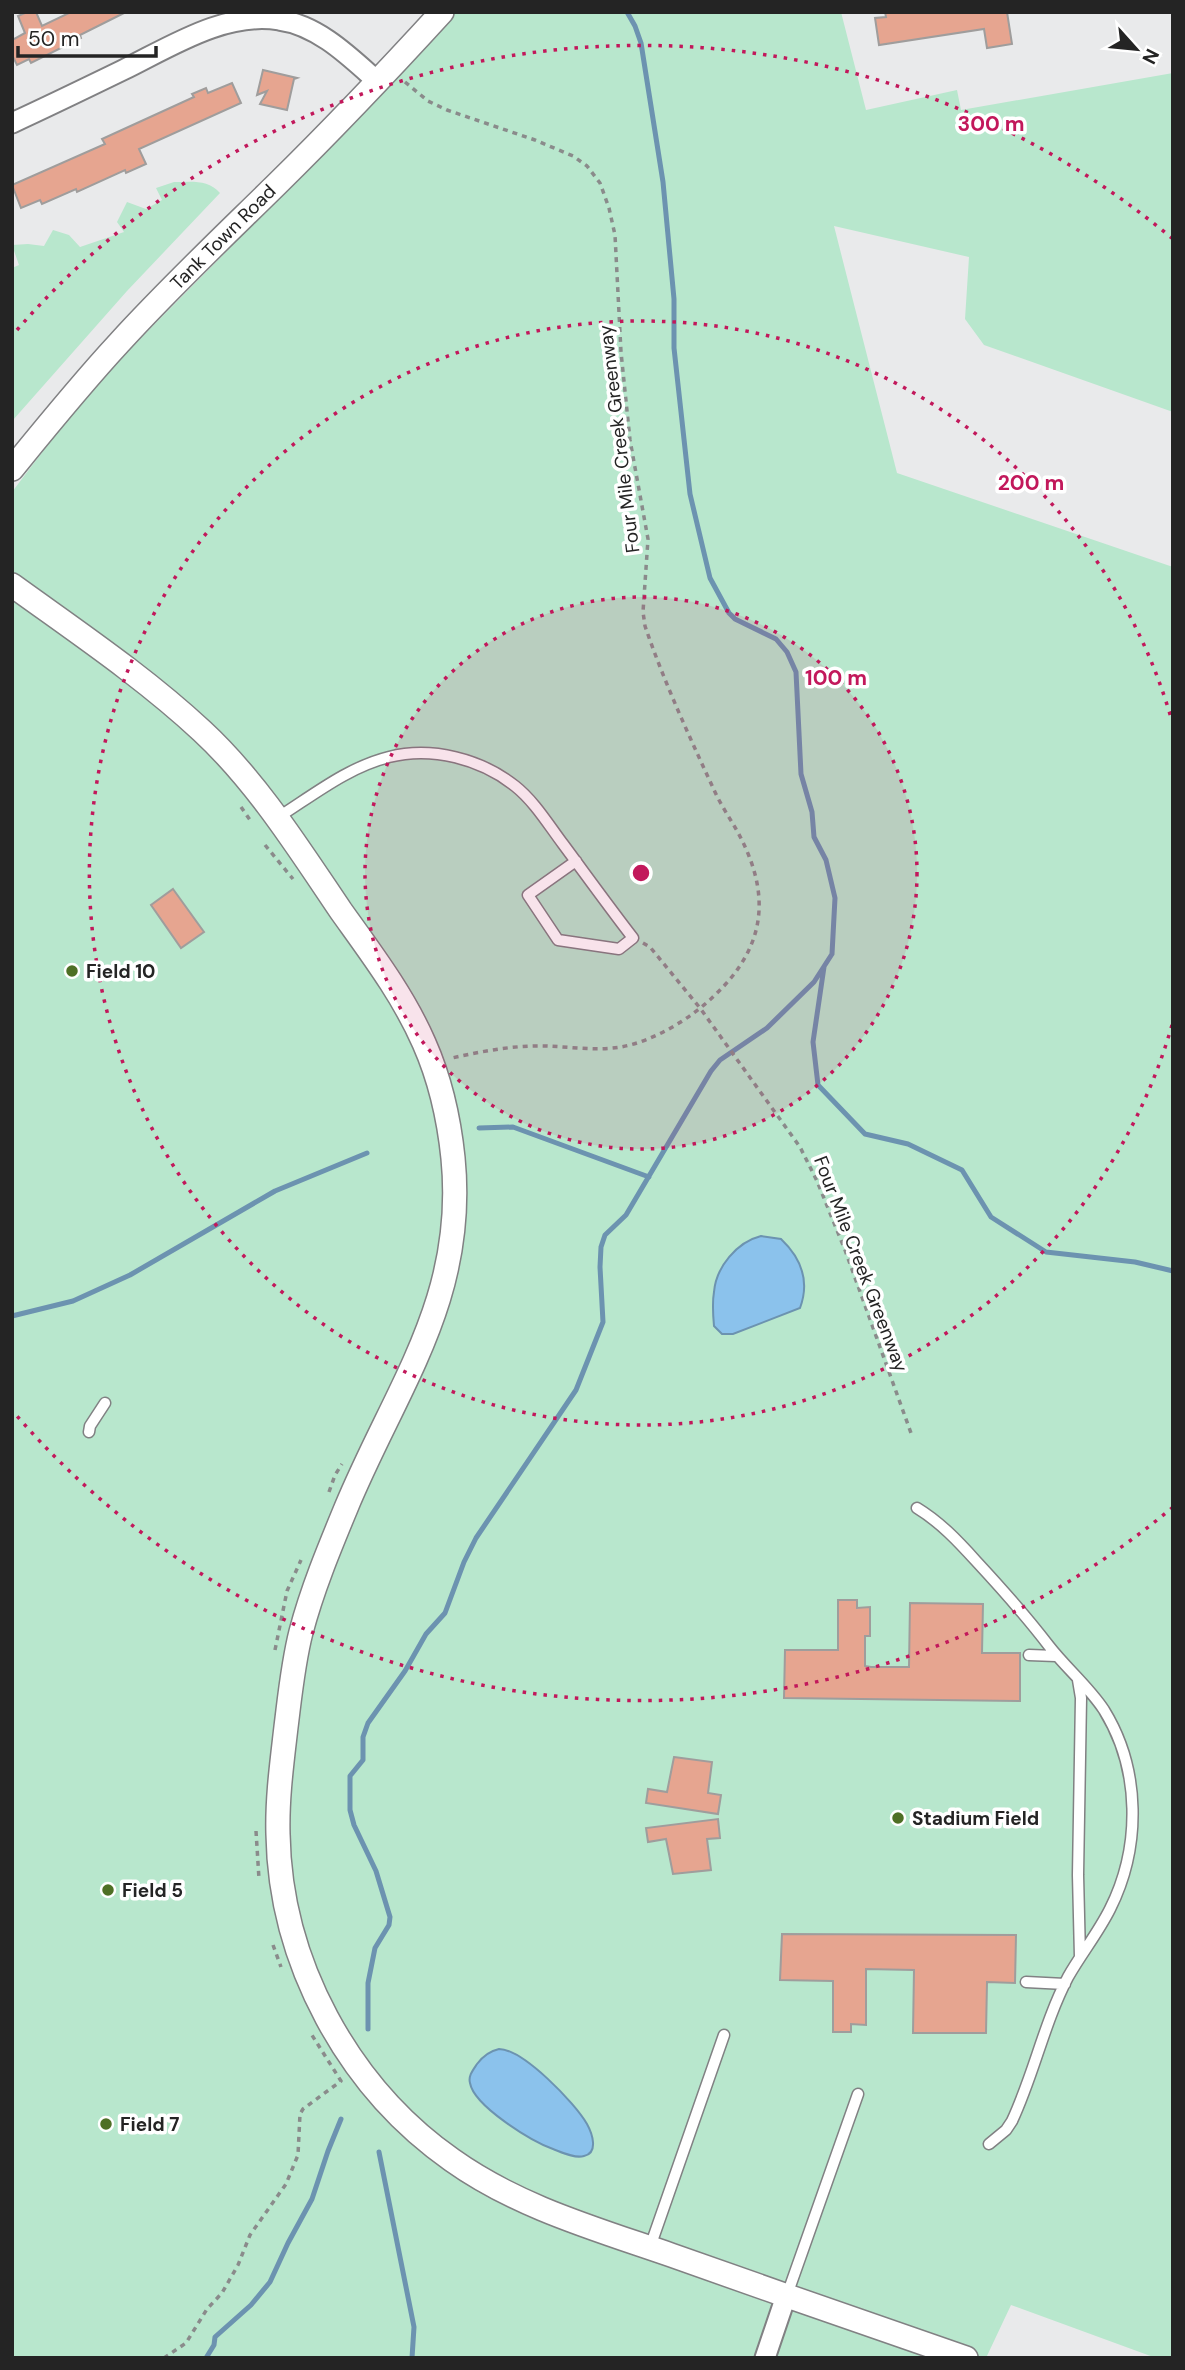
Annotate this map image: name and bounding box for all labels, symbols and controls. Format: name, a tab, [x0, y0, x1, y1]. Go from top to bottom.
scale bar	[18, 14, 156, 58]
north arrow	[1101, 14, 1171, 84]
text: 50 m	[28, 25, 79, 53]
text: N	[1136, 45, 1165, 68]
text: 300 m	[958, 110, 1024, 138]
street label: Tank Town Road	[165, 179, 281, 295]
street label: Four Mile Creek Greenway	[593, 323, 645, 554]
text: 200 m	[998, 469, 1064, 497]
text: 100 m	[805, 664, 867, 692]
centre of rings	[629, 861, 653, 885]
place label: Field 10	[86, 959, 155, 984]
marker: Field 10	[64, 963, 80, 979]
street label: Four Mile Creek Greenway	[808, 1152, 914, 1376]
place label: Stadium Field	[912, 1806, 1039, 1831]
marker: Stadium Field	[890, 1810, 906, 1826]
place label: Field 5	[122, 1878, 183, 1903]
marker: Field 5	[100, 1882, 116, 1898]
place label: Field 7	[120, 2112, 179, 2137]
marker: Field 7	[98, 2116, 114, 2132]

